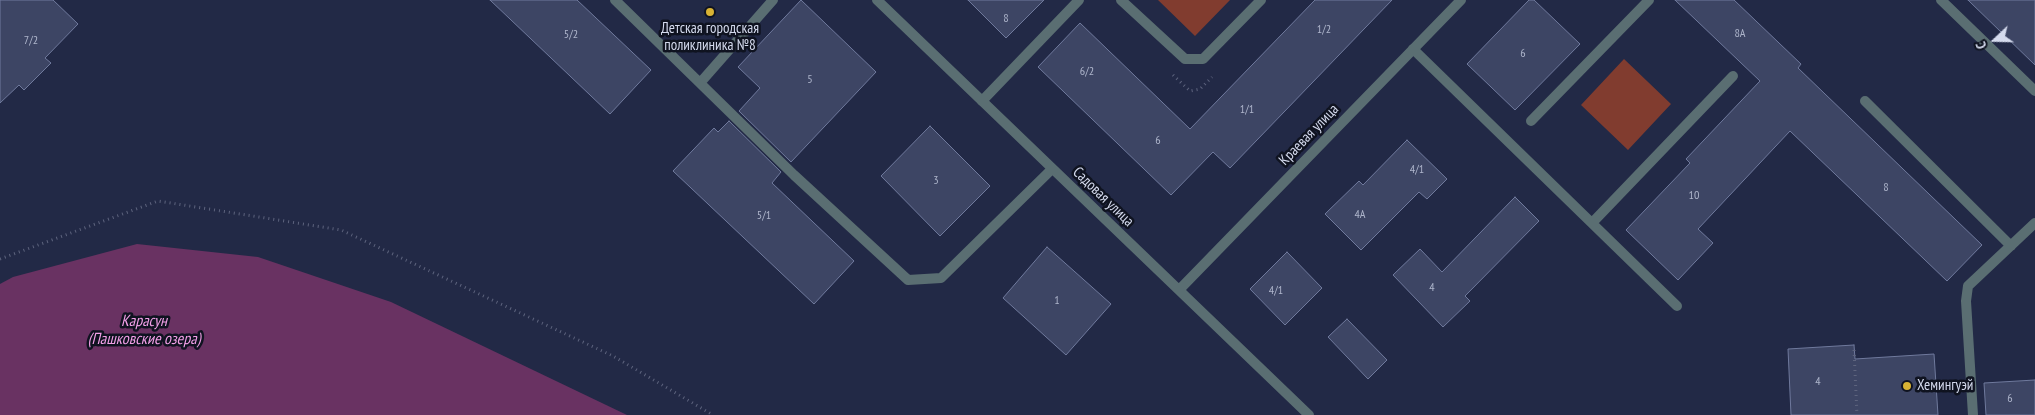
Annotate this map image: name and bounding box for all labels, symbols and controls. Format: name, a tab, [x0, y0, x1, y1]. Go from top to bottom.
marker: Детская городская поликлиника №8	[704, 6, 716, 18]
house number: 8	[1003, 12, 1009, 26]
north arrow	[1970, 15, 2020, 65]
place label: Детская городская поликлиника №8	[661, 20, 759, 55]
house number: 1/2	[1317, 23, 1331, 37]
house number: 8А	[1734, 27, 1746, 41]
house number: 5/2	[564, 28, 578, 42]
house number: 7/2	[24, 34, 38, 48]
text: С	[1971, 39, 1991, 52]
house number: 6	[1520, 47, 1526, 61]
house number: 6/2	[1080, 65, 1094, 79]
house number: 5	[807, 73, 813, 87]
street label: Краевая улица	[1275, 101, 1343, 169]
house number: 1/1	[1240, 103, 1254, 117]
house number: 6	[1155, 134, 1161, 148]
house number: 4/1	[1410, 163, 1424, 177]
street label: Садовая улица	[1069, 164, 1137, 230]
house number: 3	[933, 174, 939, 188]
house number: 8	[1883, 181, 1889, 195]
house number: 10	[1689, 189, 1699, 203]
house number: 4А	[1354, 208, 1366, 222]
house number: 5/1	[757, 209, 771, 223]
house number: 4	[1429, 281, 1435, 295]
house number: 4/1	[1269, 284, 1283, 298]
house number: 1	[1054, 294, 1060, 308]
water label: Карасун (Пашковские озера)	[88, 311, 200, 349]
house number: 4	[1815, 375, 1821, 389]
place label: Хемингуэй	[1917, 377, 1973, 395]
marker: Хемингуэй	[1901, 380, 1913, 392]
house number: 6	[2007, 392, 2013, 406]

